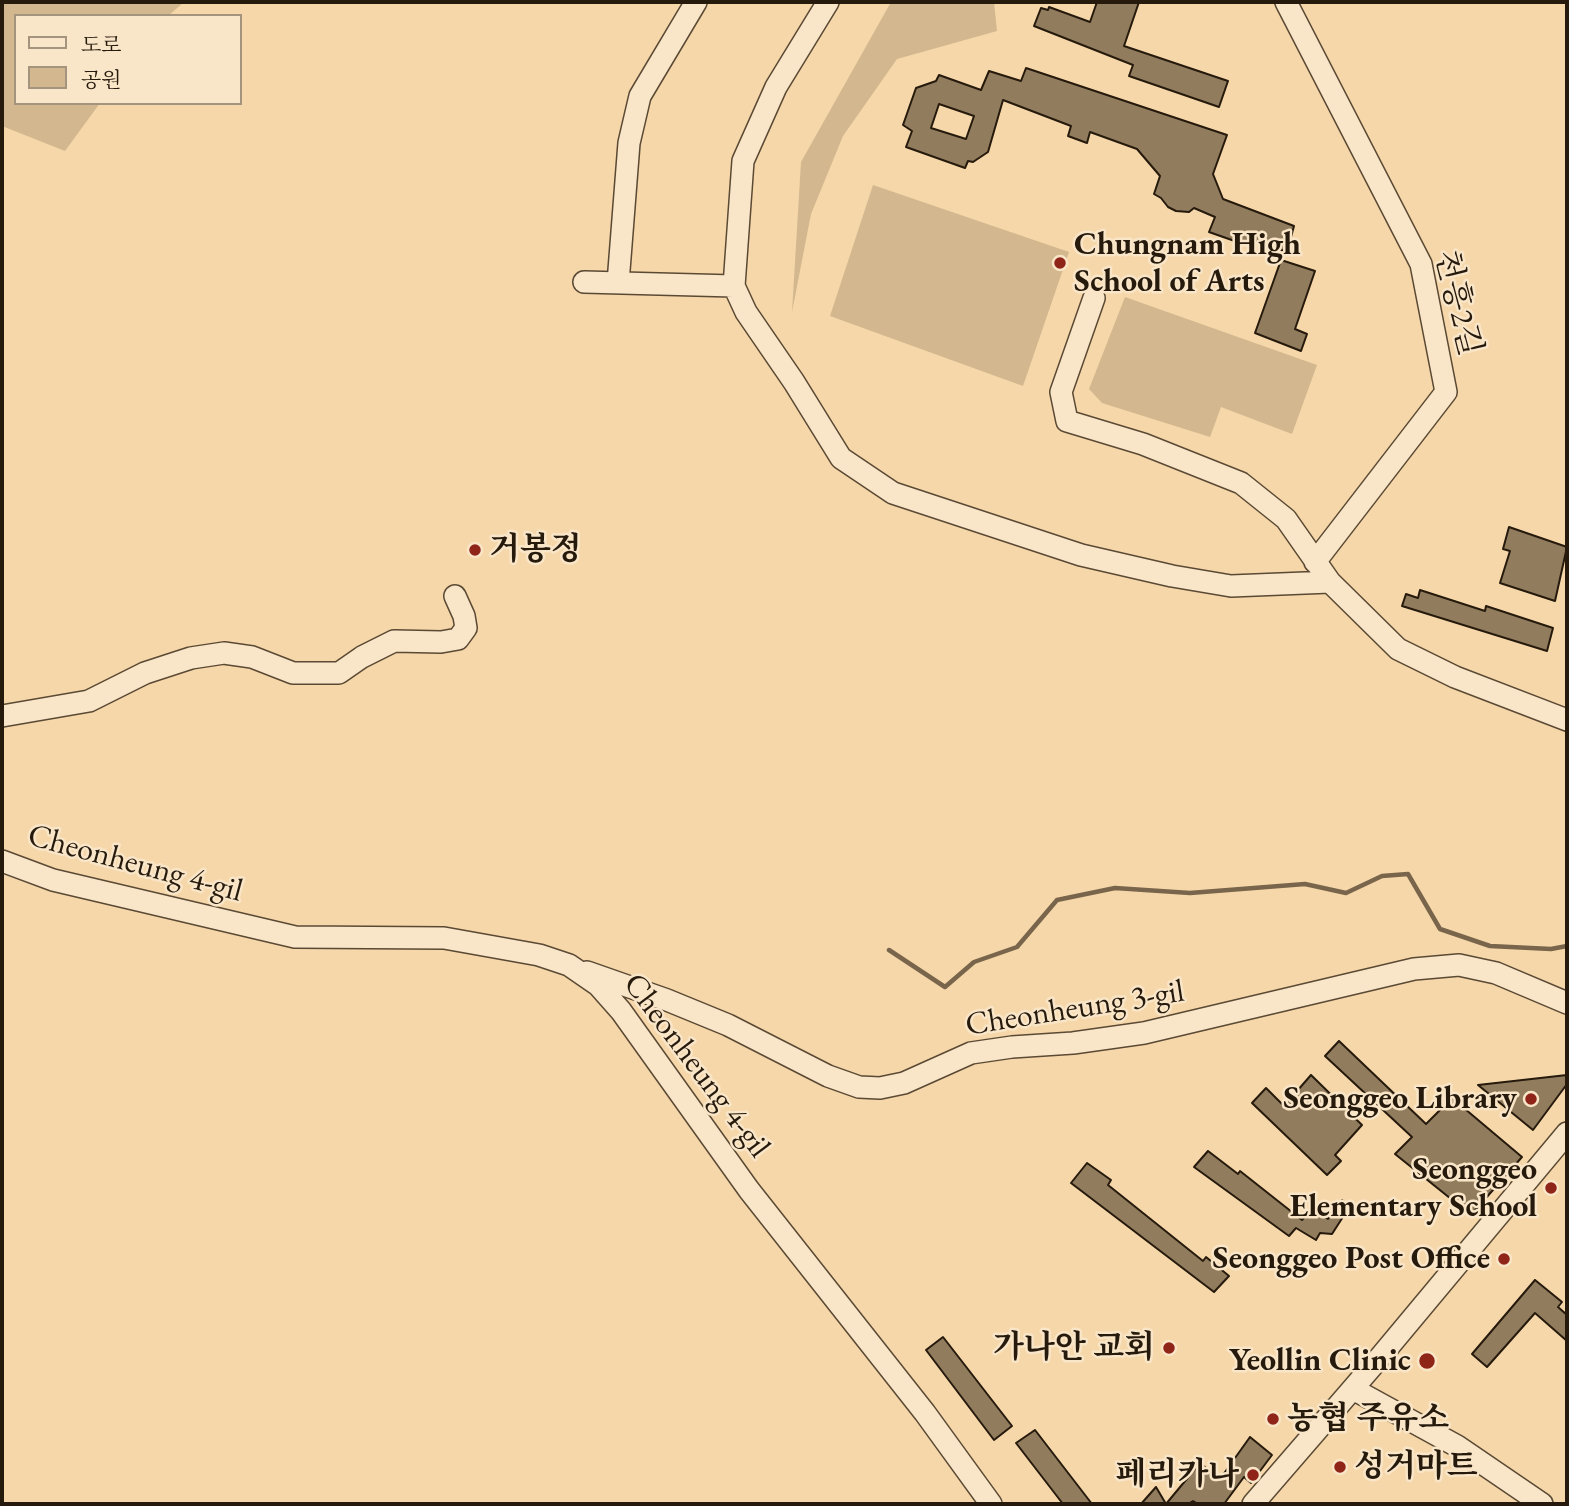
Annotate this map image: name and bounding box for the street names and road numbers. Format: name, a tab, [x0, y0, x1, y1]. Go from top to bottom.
street label: 천흥2길	[1425, 246, 1489, 360]
street label: Cheonheung 4-gil	[23, 817, 247, 911]
street label: Cheonheung 4-gil	[614, 966, 778, 1166]
street label: Cheonheung 3-gil	[963, 973, 1187, 1045]

